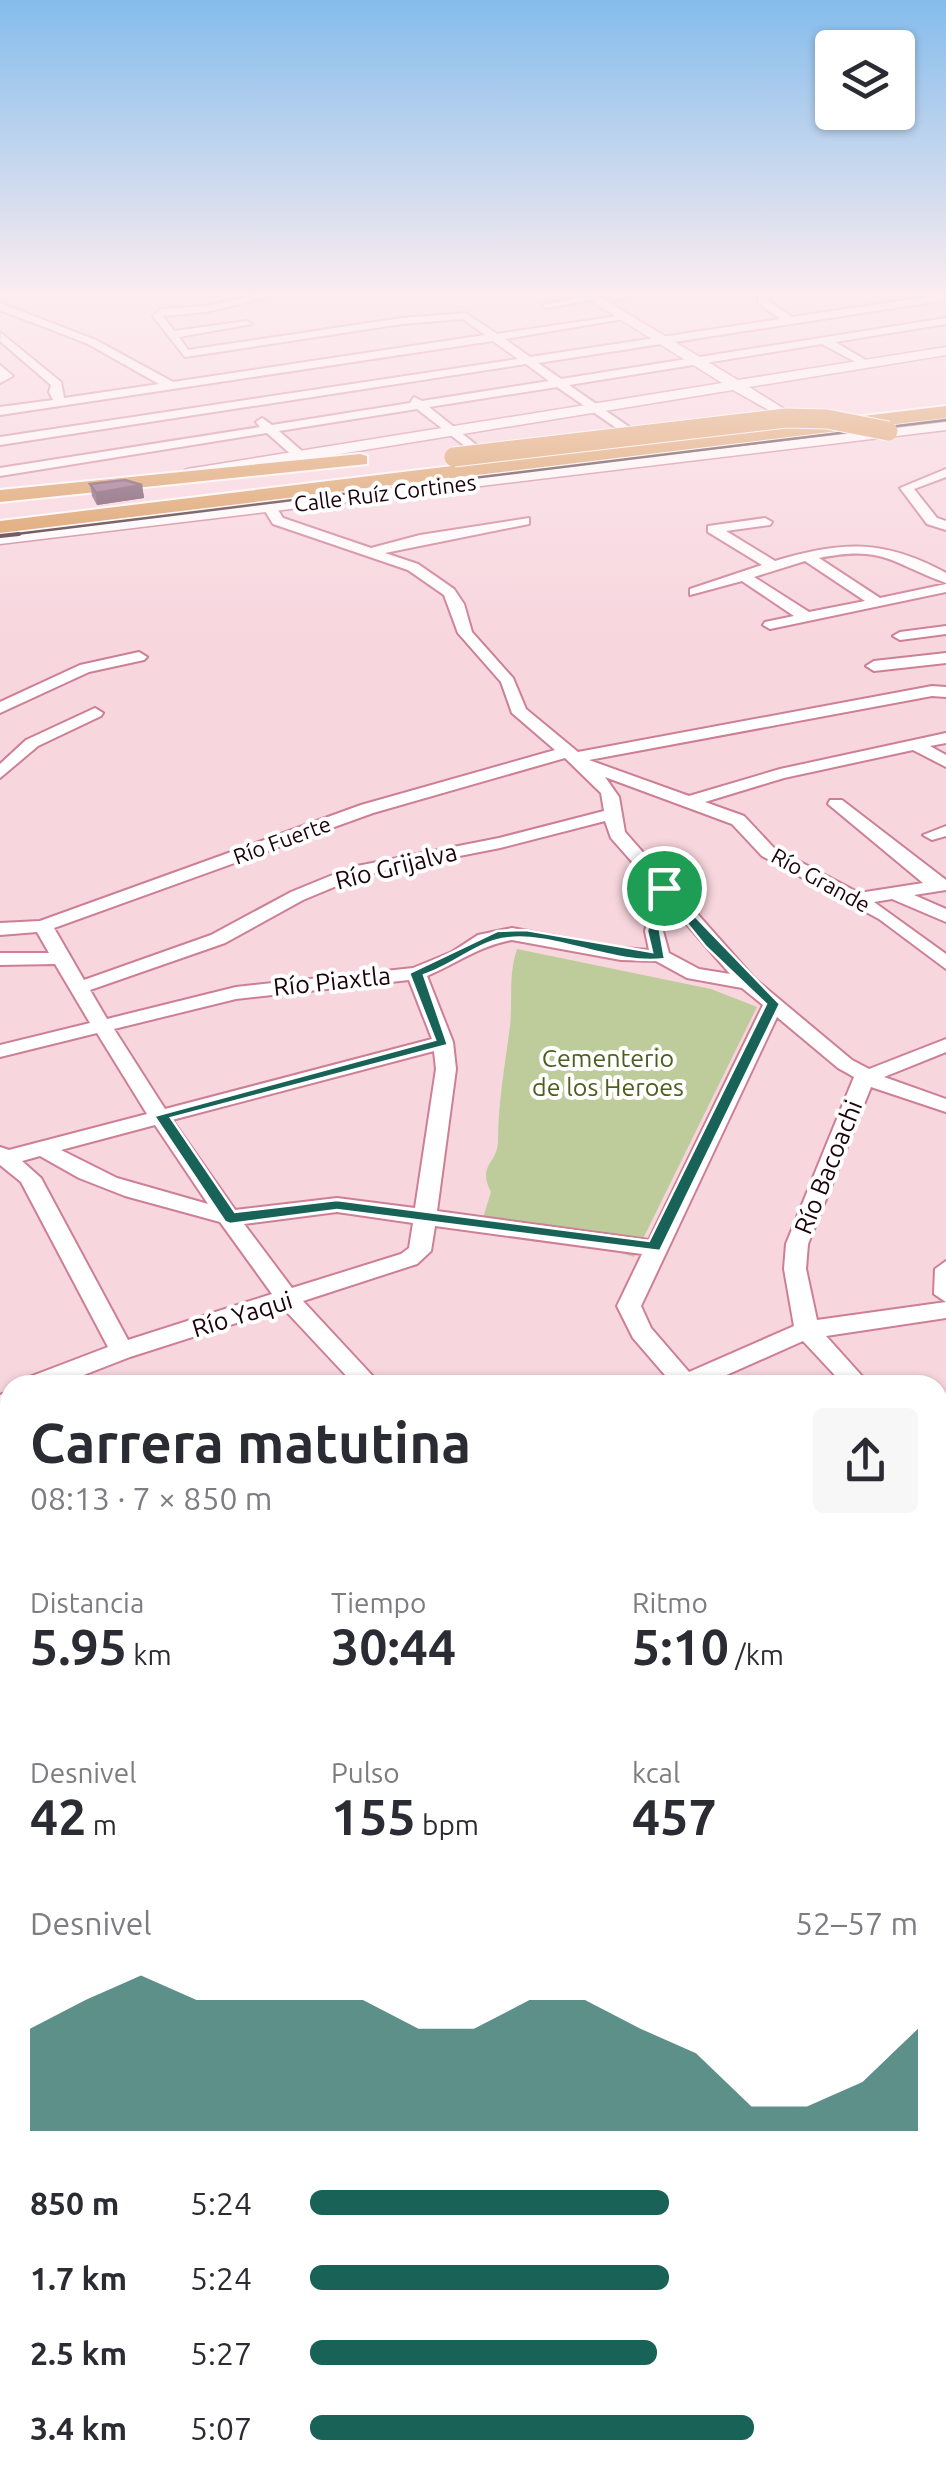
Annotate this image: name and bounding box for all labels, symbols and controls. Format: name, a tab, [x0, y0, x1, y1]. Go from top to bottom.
map controls	[815, 30, 915, 130]
button: layers	[815, 30, 915, 130]
street label: Calle Ruíz Cortines	[292, 469, 477, 516]
street label: Río Fuerte	[230, 810, 334, 869]
street label: Río Grijalva	[332, 837, 460, 895]
street label: Río Grande	[768, 842, 875, 917]
pin	[622, 846, 707, 931]
icon: arrive	[637, 861, 692, 916]
street label: Río Piaxtla	[272, 961, 392, 1001]
park label: Cementerio de los Heroes	[532, 1044, 684, 1101]
street label: Río Bacoachi	[788, 1096, 868, 1238]
street label: Río Yaqui	[188, 1285, 296, 1343]
button: share	[813, 1408, 918, 1513]
text: Carrera matutina	[30, 1412, 471, 1473]
text: 08:13 · 7 × 850 m	[30, 1480, 272, 1516]
text: Distancia	[30, 1587, 144, 1618]
text: Tiempo	[331, 1587, 426, 1618]
text: Ritmo	[632, 1587, 708, 1618]
text: 5.95	[30, 1618, 127, 1674]
text: 30:44	[331, 1618, 456, 1674]
text: 5:10	[632, 1618, 729, 1674]
text: km	[127, 1639, 172, 1670]
text: /km	[729, 1639, 784, 1670]
text: Desnivel	[30, 1757, 137, 1788]
text: Pulso	[331, 1757, 400, 1788]
text: kcal	[632, 1757, 680, 1788]
text: 42	[30, 1788, 86, 1844]
text: 155	[331, 1788, 416, 1844]
text: 457	[632, 1788, 717, 1844]
text: m	[86, 1809, 117, 1840]
text: bpm	[416, 1809, 479, 1840]
text: Desnivel	[30, 1905, 152, 1941]
text: 52–57 m	[795, 1905, 918, 1941]
text: 850 m	[30, 2185, 119, 2221]
text: 5:24	[190, 2185, 252, 2221]
text: 1.7 km	[30, 2260, 127, 2296]
text: 5:24	[190, 2260, 252, 2296]
text: 2.5 km	[30, 2335, 127, 2371]
text: 5:27	[190, 2335, 252, 2371]
text: 3.4 km	[30, 2410, 127, 2446]
text: 5:07	[190, 2410, 252, 2446]

